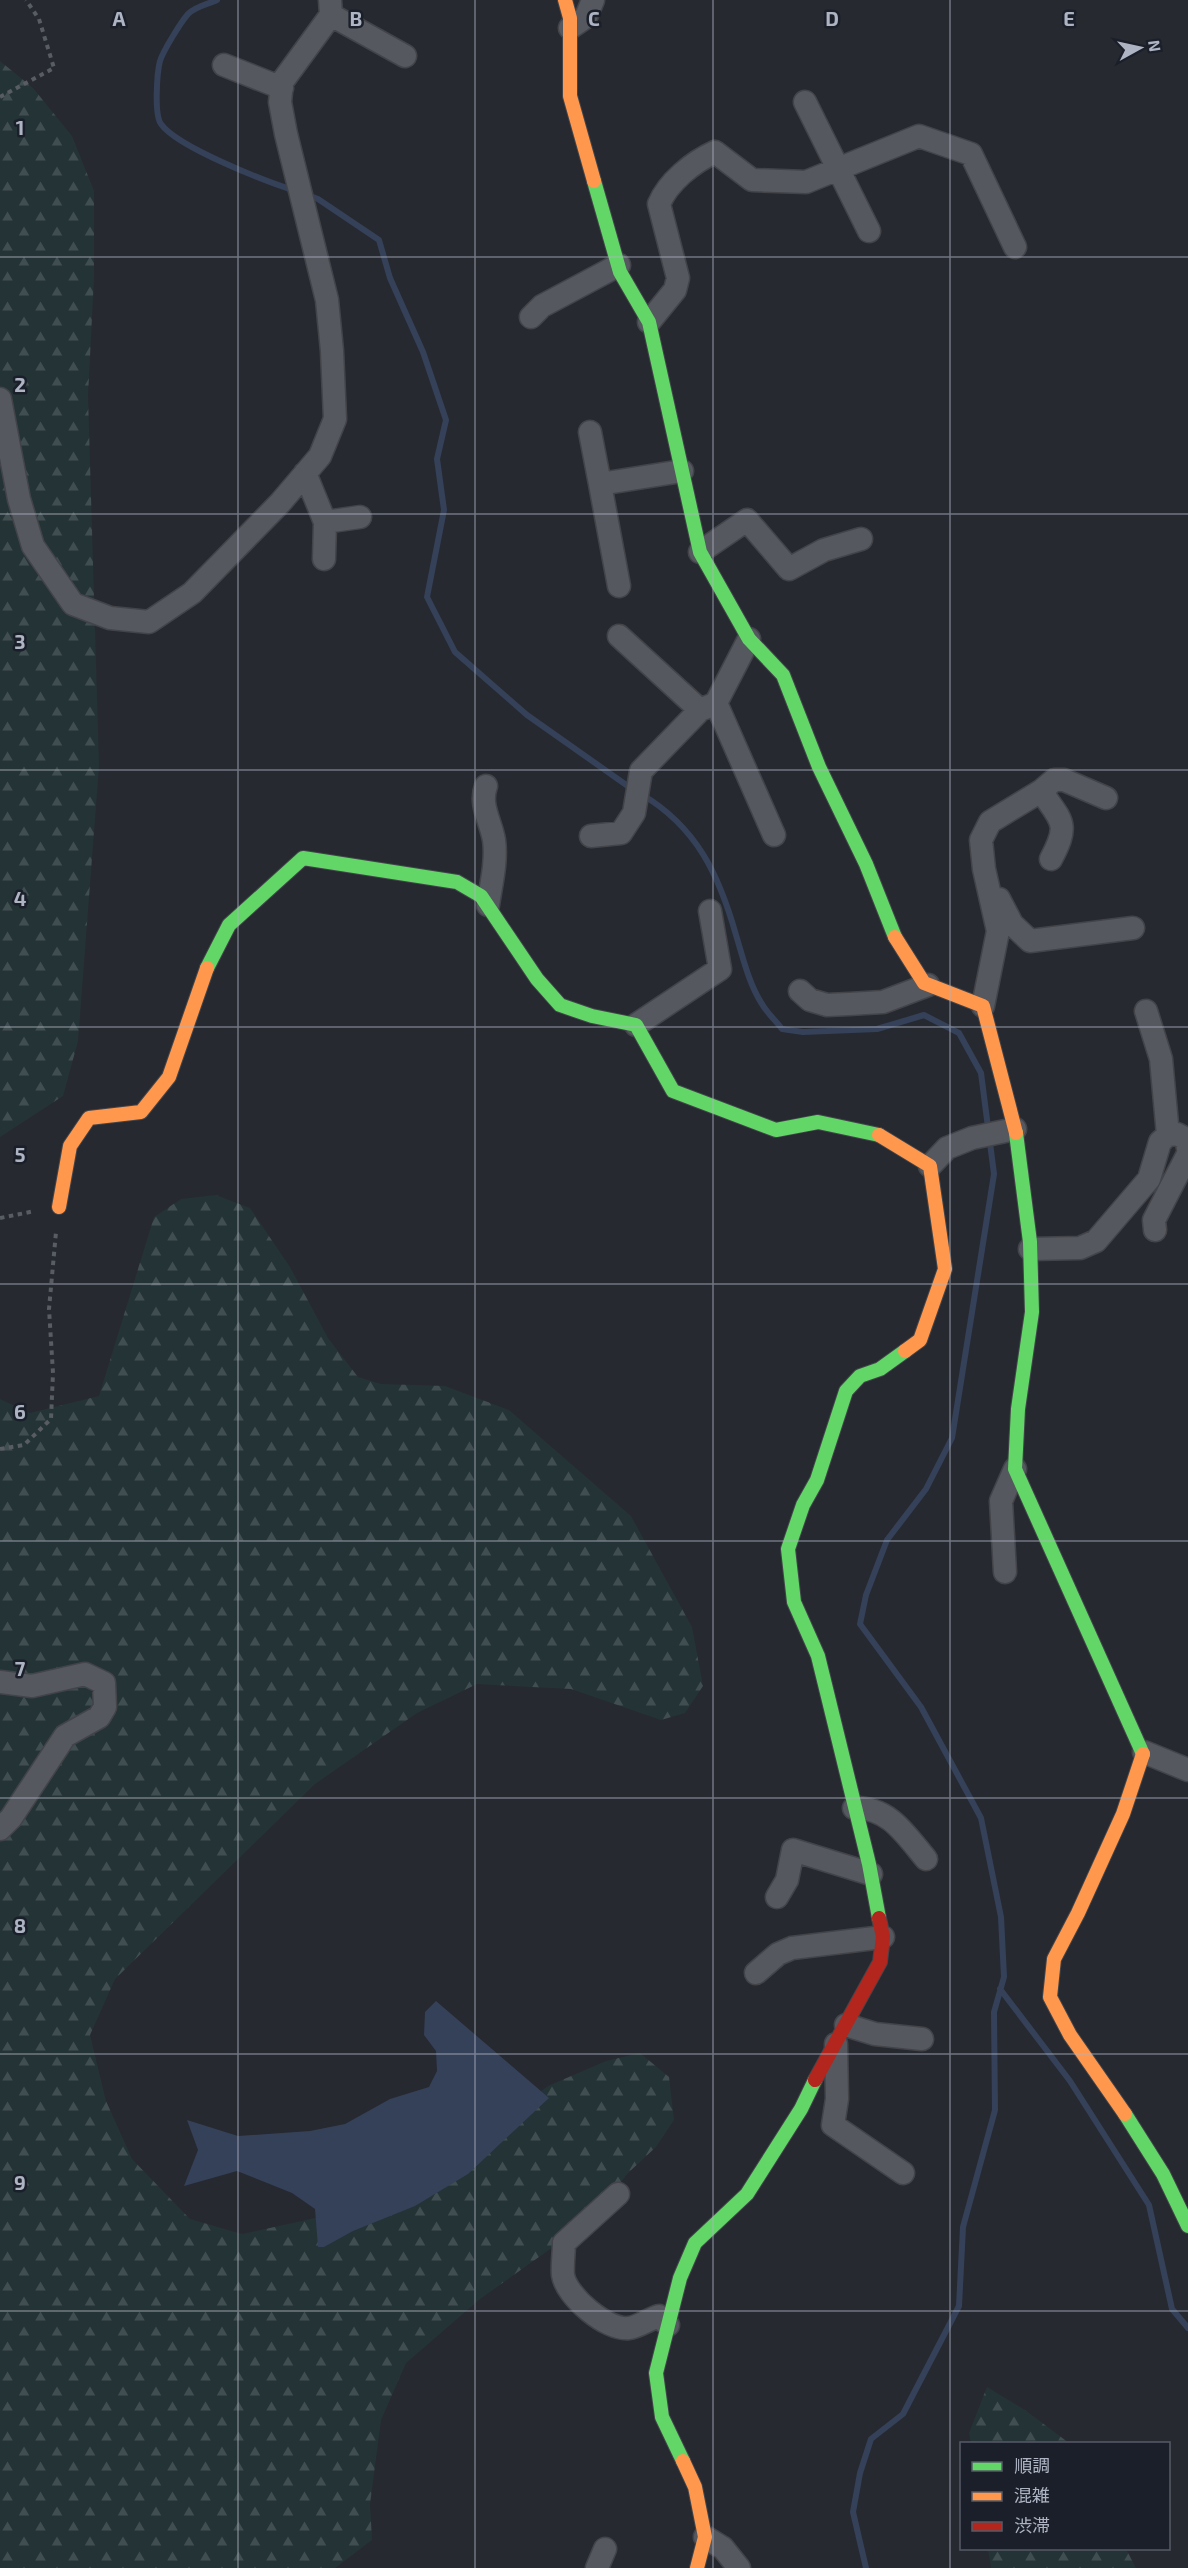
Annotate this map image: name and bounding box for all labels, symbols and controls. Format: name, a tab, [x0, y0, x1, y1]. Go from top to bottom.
text: A	[112, 6, 126, 30]
text: B	[350, 6, 362, 30]
text: C	[588, 6, 600, 30]
text: D	[825, 6, 839, 30]
text: E	[1063, 6, 1075, 30]
north arrow	[1110, 18, 1170, 78]
text: N	[1145, 39, 1166, 53]
text: 1	[16, 115, 24, 139]
text: 2	[14, 372, 26, 396]
text: 3	[14, 629, 26, 653]
text: 4	[14, 886, 27, 910]
text: 5	[14, 1142, 26, 1166]
text: 6	[14, 1399, 26, 1423]
text: 7	[15, 1656, 26, 1680]
text: 8	[14, 1913, 26, 1937]
text: 9	[14, 2170, 26, 2194]
legend	[960, 2442, 1170, 2550]
text: 順調	[1014, 2454, 1050, 2476]
text: 混雑	[1014, 2484, 1050, 2506]
text: 渋滞	[1014, 2514, 1050, 2536]

